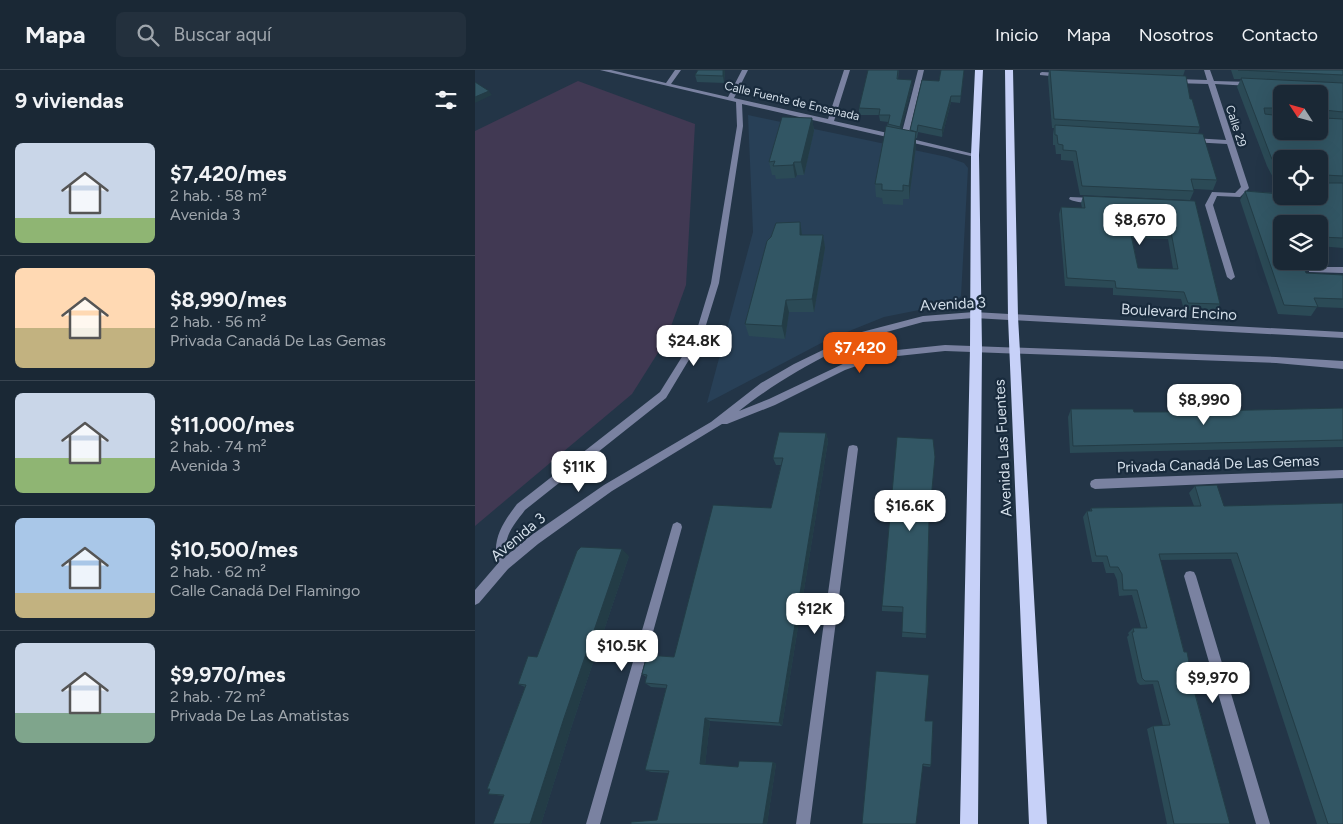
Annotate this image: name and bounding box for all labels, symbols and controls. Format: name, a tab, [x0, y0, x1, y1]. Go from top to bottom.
search box	[116, 12, 466, 57]
text: Mapa	[25, 20, 86, 49]
icon: search	[134, 21, 162, 49]
text: Buscar aquí	[174, 23, 271, 46]
text: Inicio	[995, 24, 1039, 46]
text: Mapa	[1067, 24, 1111, 46]
text: Nosotros	[1139, 24, 1214, 46]
text: Contacto	[1242, 24, 1318, 46]
street label: Calle Fuente de Ensenada	[723, 79, 861, 123]
north arrow	[1273, 85, 1327, 140]
map controls	[1273, 85, 1328, 270]
icon: filters	[432, 86, 460, 114]
text: 9 viviendas	[15, 88, 124, 113]
street label: Calle 29	[1223, 103, 1249, 149]
button: locate	[1273, 150, 1328, 205]
text: $7,420/mes	[170, 161, 287, 186]
icon: home	[55, 163, 115, 223]
text: 2 hab. · 58 m²	[170, 186, 267, 205]
pin: $8,670	[1099, 204, 1181, 246]
text: Avenida 3	[170, 205, 240, 224]
text: $8,670	[1114, 210, 1166, 229]
button: layers	[1273, 215, 1328, 270]
text: $8,990/mes	[170, 287, 287, 312]
icon: home	[55, 288, 115, 348]
street label: Avenida 3	[920, 293, 986, 315]
street label: Boulevard Encino	[1120, 300, 1238, 324]
text: 2 hab. · 56 m²	[170, 312, 266, 331]
pin: $24.8K	[653, 324, 735, 367]
text: Privada Canadá De Las Gemas	[170, 331, 386, 350]
text: $24.8K	[668, 331, 720, 350]
pin: $7,420	[819, 332, 901, 374]
text: $7,420	[834, 338, 886, 357]
street label: Avenida Las Fuentes	[990, 379, 1016, 517]
pin: $8,990	[1163, 384, 1245, 426]
text: $8,990	[1178, 390, 1230, 409]
text: $11,000/mes	[170, 412, 294, 437]
icon: home	[55, 413, 115, 473]
text: 2 hab. · 74 m²	[170, 437, 267, 456]
pin: $11K	[549, 450, 609, 493]
street label: Privada Canadá De Las Gemas	[1116, 451, 1320, 477]
text: Avenida 3	[170, 456, 240, 475]
text: $11K	[562, 457, 596, 476]
pin: $16.6K	[869, 490, 951, 532]
text: $16.6K	[886, 496, 934, 515]
street label: Avenida 3	[487, 509, 549, 565]
text: $10,500/mes	[170, 537, 298, 562]
icon: home	[55, 538, 115, 598]
text: 2 hab. · 62 m²	[170, 562, 266, 581]
text: Calle Canadá Del Flamingo	[170, 581, 360, 600]
pin: $12K	[785, 592, 845, 635]
text: $12K	[797, 599, 833, 618]
pin: $10.5K	[581, 630, 663, 672]
text: $10.5K	[597, 636, 647, 655]
text: $9,970/mes	[170, 662, 285, 687]
pin: $9,970	[1172, 662, 1254, 704]
icon: home	[55, 663, 115, 723]
text: $9,970	[1188, 668, 1238, 687]
text: 2 hab. · 72 m²	[170, 687, 266, 706]
text: Privada De Las Amatistas	[170, 706, 349, 725]

